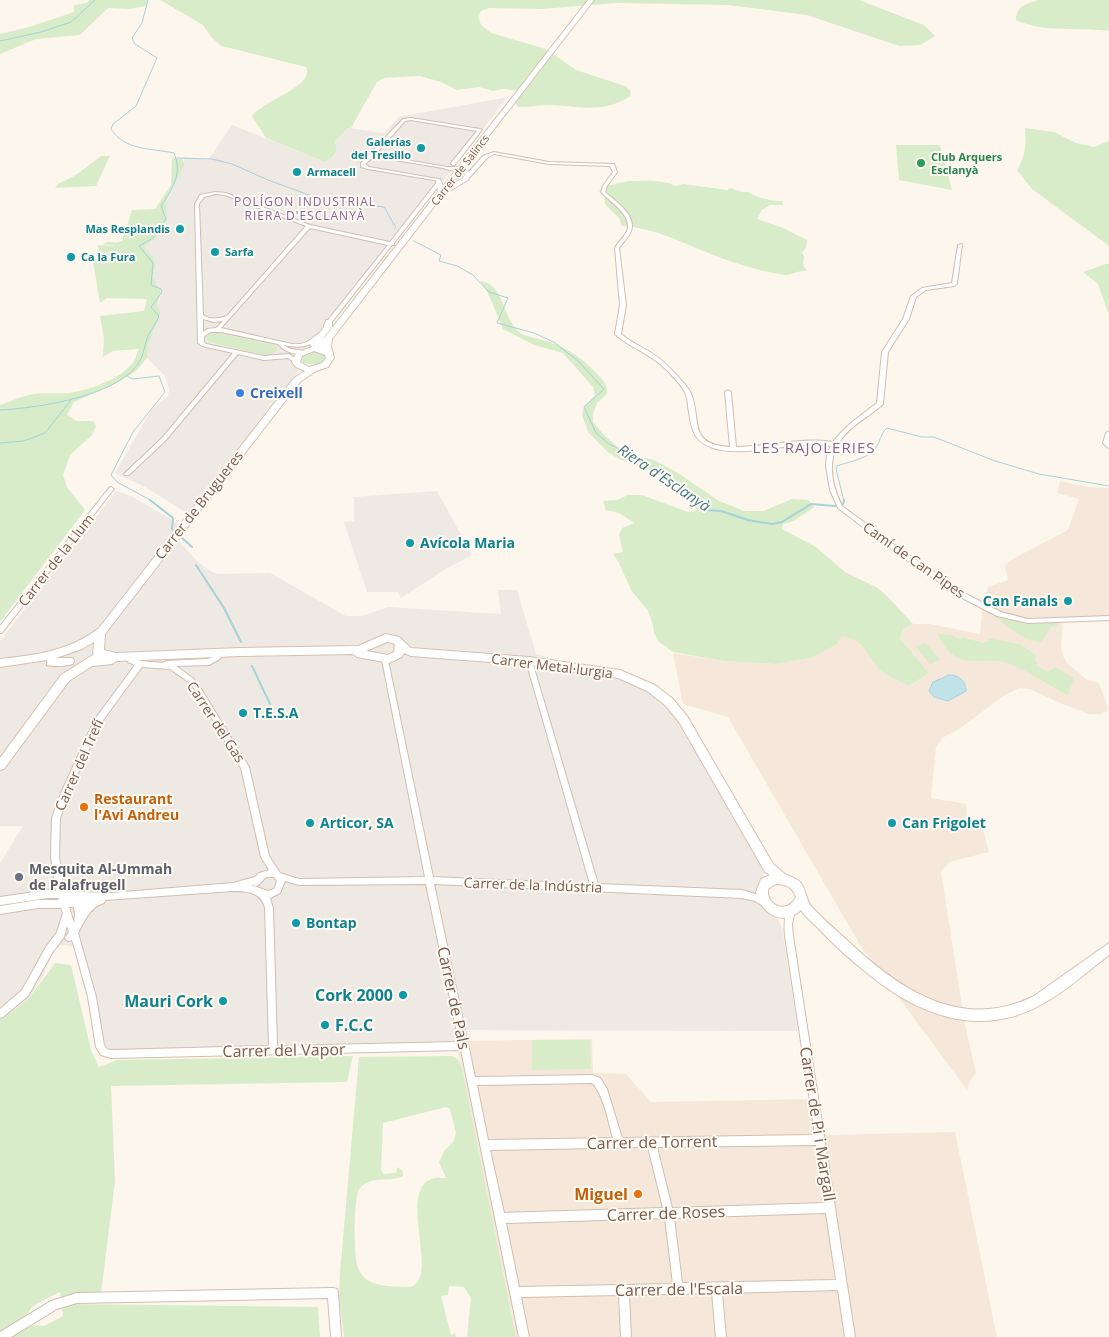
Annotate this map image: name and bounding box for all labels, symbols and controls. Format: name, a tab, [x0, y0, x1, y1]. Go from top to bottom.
street label: Carrer de Salincs	[427, 131, 492, 208]
place label: Galerías del Tresillo	[351, 134, 412, 162]
marker: Galerías del Tresillo	[415, 142, 427, 154]
place label: Club Arquers Esclanyà	[931, 149, 1003, 177]
marker: Club Arquers Esclanyà	[915, 157, 927, 169]
place label: Armacell	[307, 164, 356, 179]
marker: Armacell	[291, 166, 303, 178]
district label: POLÍGON INDUSTRIAL RIERA D'ESCLANYÀ	[234, 193, 376, 224]
place label: Mas Resplandis	[85, 221, 171, 236]
marker: Mas Resplandis	[174, 223, 186, 235]
place label: Sarfa	[225, 244, 254, 259]
marker: Sarfa	[209, 246, 221, 258]
place label: Ca la Fura	[81, 249, 135, 264]
marker: Ca la Fura	[65, 251, 77, 263]
place label: Creixell	[250, 383, 303, 402]
marker: Creixell	[234, 387, 246, 399]
district label: LES RAJOLERIES	[753, 437, 875, 457]
water label: Riera d'Esclanyà	[614, 439, 715, 516]
street label: Carrer de Brugueres	[150, 446, 247, 563]
street label: Carrer de la Llum	[13, 509, 98, 610]
street label: Camí de Can Pipes	[859, 517, 969, 602]
place label: Avícola Maria	[420, 533, 515, 552]
marker: Avícola Maria	[404, 537, 416, 549]
place label: Can Fanals	[983, 591, 1058, 610]
marker: Can Fanals	[1062, 595, 1074, 607]
street label: Carrer Metal·lurgia	[490, 649, 614, 682]
street label: Carrer del Gas	[183, 677, 250, 766]
place label: T.E.S.A	[253, 703, 299, 722]
marker: T.E.S.A	[237, 707, 249, 719]
street label: Carrer del Trefí	[50, 716, 107, 814]
place label: Restaurant l'Avi Andreu	[94, 789, 179, 824]
marker: Restaurant l'Avi Andreu	[78, 801, 90, 813]
place label: Articor, SA	[320, 813, 394, 832]
place label: Can Frigolet	[902, 813, 986, 832]
marker: Articor, SA	[304, 817, 316, 829]
marker: Can Frigolet	[886, 817, 898, 829]
place label: Mesquita Al-Ummah de Palafrugell	[29, 859, 172, 894]
marker: Mesquita Al-Ummah de Palafrugell	[13, 871, 25, 883]
street label: Carrer de la Indústria	[463, 873, 603, 896]
place label: Bontap	[306, 913, 357, 932]
marker: Bontap	[290, 917, 302, 929]
street label: Carrer de Pals	[432, 944, 476, 1052]
place label: Cork 2000	[315, 984, 393, 1006]
marker: Cork 2000	[397, 989, 409, 1001]
place label: Mauri Cork	[124, 990, 213, 1012]
marker: Mauri Cork	[217, 995, 229, 1007]
place label: F.C.C	[335, 1014, 373, 1036]
marker: F.C.C	[319, 1019, 331, 1031]
street label: Carrer del Vapor	[222, 1038, 346, 1062]
street label: Carrer de Pi i Margall	[795, 1045, 841, 1203]
street label: Carrer de Torrent	[586, 1130, 718, 1154]
place label: Miguel	[574, 1183, 628, 1205]
marker: Miguel	[632, 1188, 644, 1200]
street label: Carrer de Roses	[606, 1200, 726, 1226]
street label: Carrer de l'Escala	[615, 1277, 743, 1301]

